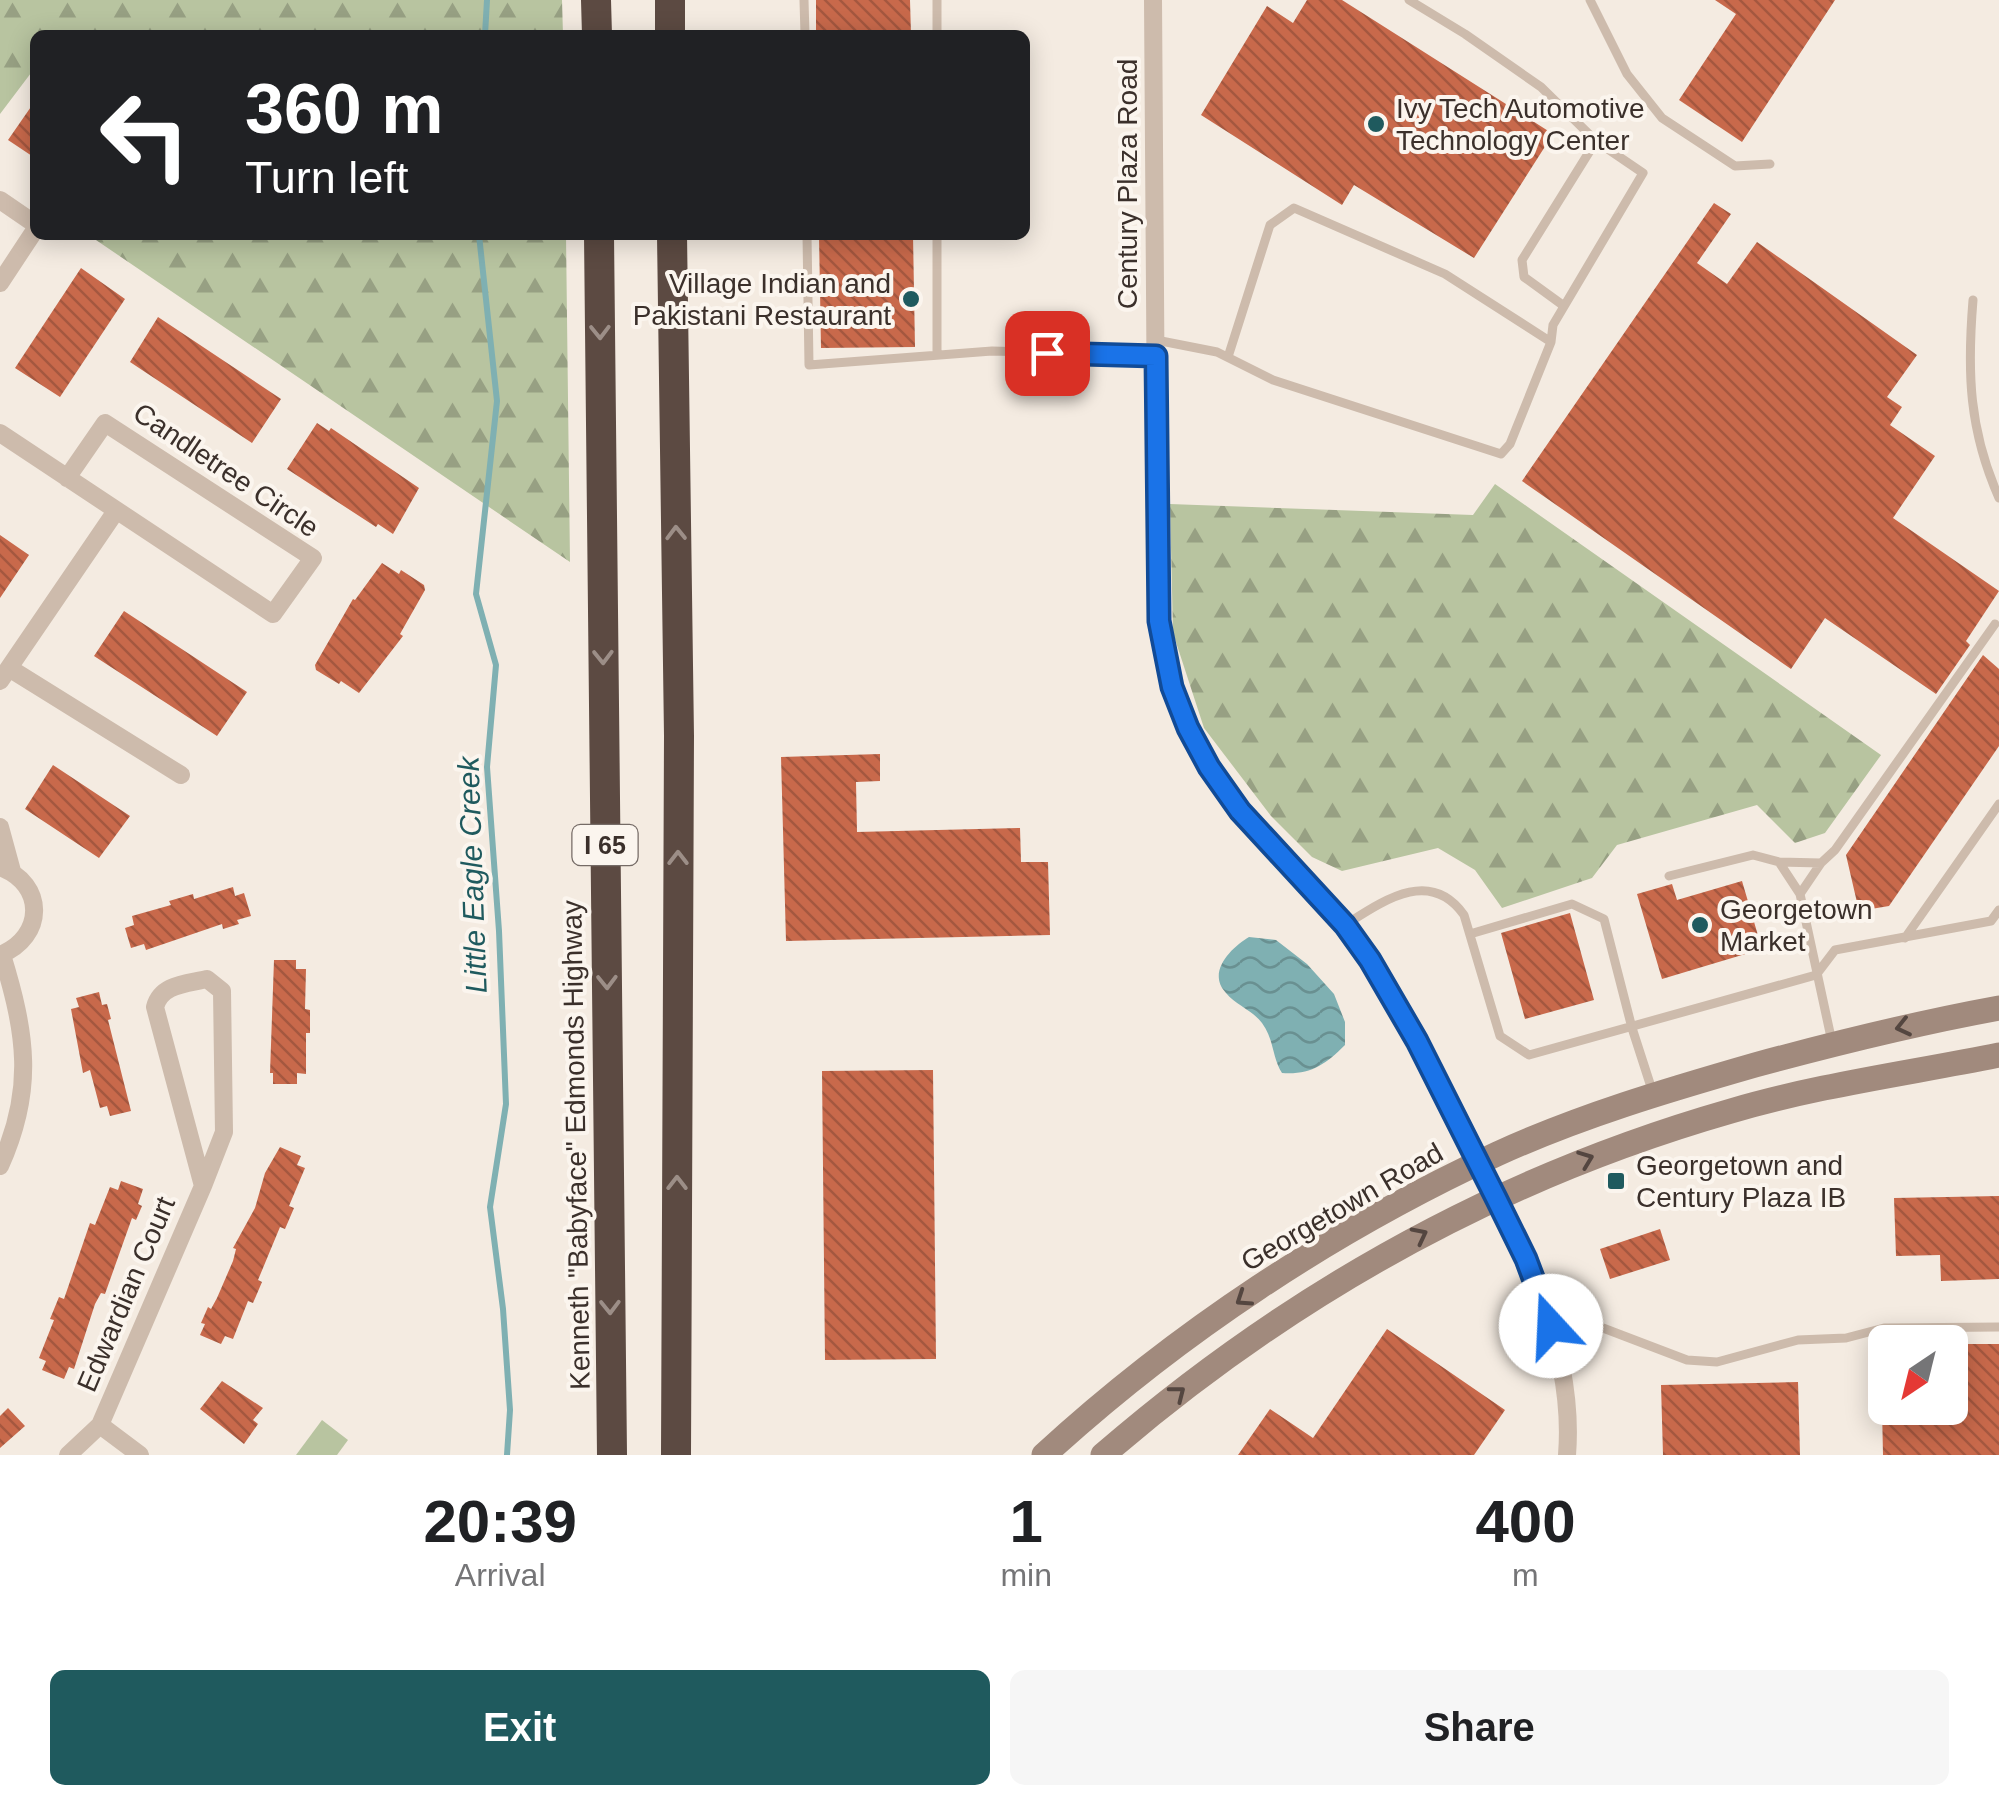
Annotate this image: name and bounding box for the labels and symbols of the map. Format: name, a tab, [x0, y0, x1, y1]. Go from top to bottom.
street label: Century Plaza Road	[1112, 59, 1143, 309]
place label: Ivy Tech Automotive Technology Center	[1396, 93, 1645, 156]
marker: Ivy Tech Automotive Technology Center	[1365, 113, 1387, 135]
place label: Village Indian and Pakistani Restaurant	[633, 268, 891, 331]
marker: Village Indian and Pakistani Restaurant	[900, 288, 922, 310]
pin	[1005, 311, 1090, 396]
one-way arrow	[589, 326, 611, 341]
street label: Candletree Circle	[128, 397, 324, 543]
one-way arrow	[665, 524, 687, 540]
one-way arrow	[593, 650, 614, 666]
water label: Little Eagle Creek	[451, 754, 493, 994]
road number: I 65	[572, 825, 638, 865]
one-way arrow	[667, 849, 689, 864]
place label: Georgetown Market	[1720, 894, 1873, 957]
street label: Kenneth "Babyface" Edmonds Highway	[556, 900, 596, 1390]
marker: Georgetown Market	[1689, 914, 1711, 936]
one-way arrow	[596, 976, 618, 991]
one-way arrow	[1895, 1015, 1912, 1036]
street label: Georgetown Road	[1236, 1137, 1448, 1277]
one-way arrow	[1576, 1150, 1593, 1171]
place label: Georgetown and Century Plaza IB	[1636, 1150, 1846, 1213]
marker: Georgetown and Century Plaza IB	[1605, 1170, 1627, 1192]
one-way arrow	[666, 1174, 688, 1190]
street label: Edwardian Court	[71, 1192, 181, 1396]
one-way arrow	[1409, 1228, 1427, 1247]
position arrow	[1499, 1274, 1603, 1378]
one-way arrow	[1236, 1287, 1255, 1305]
one-way arrow	[599, 1300, 621, 1316]
north arrow	[1868, 1325, 1968, 1425]
one-way arrow	[1167, 1387, 1185, 1404]

